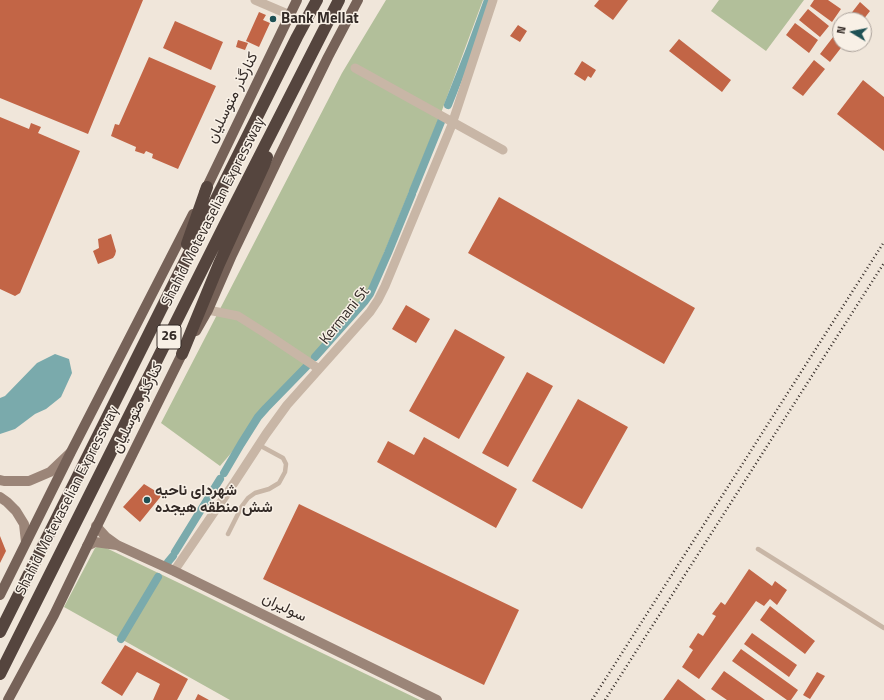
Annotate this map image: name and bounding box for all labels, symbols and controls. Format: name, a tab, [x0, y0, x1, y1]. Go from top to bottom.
place label: Bank Mellat	[281, 10, 359, 28]
north arrow	[832, 12, 872, 52]
marker: Bank Mellat	[268, 14, 278, 24]
text: N	[833, 25, 850, 35]
street label: کنارگذر متوسلیان	[203, 50, 263, 146]
street label: Shahid Motevaselian Expressway	[158, 114, 270, 310]
street label: Kermani St	[316, 284, 374, 348]
road number: 26	[157, 325, 181, 349]
street label: کنارگذر متوسلیان	[108, 360, 168, 456]
street label: Shahid Motevaselian Expressway	[12, 403, 124, 599]
place label: شهردای ناحیه شش منطقه هیجده	[155, 482, 273, 517]
marker: شهردای ناحیه شش منطقه هیجده	[142, 495, 152, 505]
street label: سولیران	[259, 590, 309, 626]

